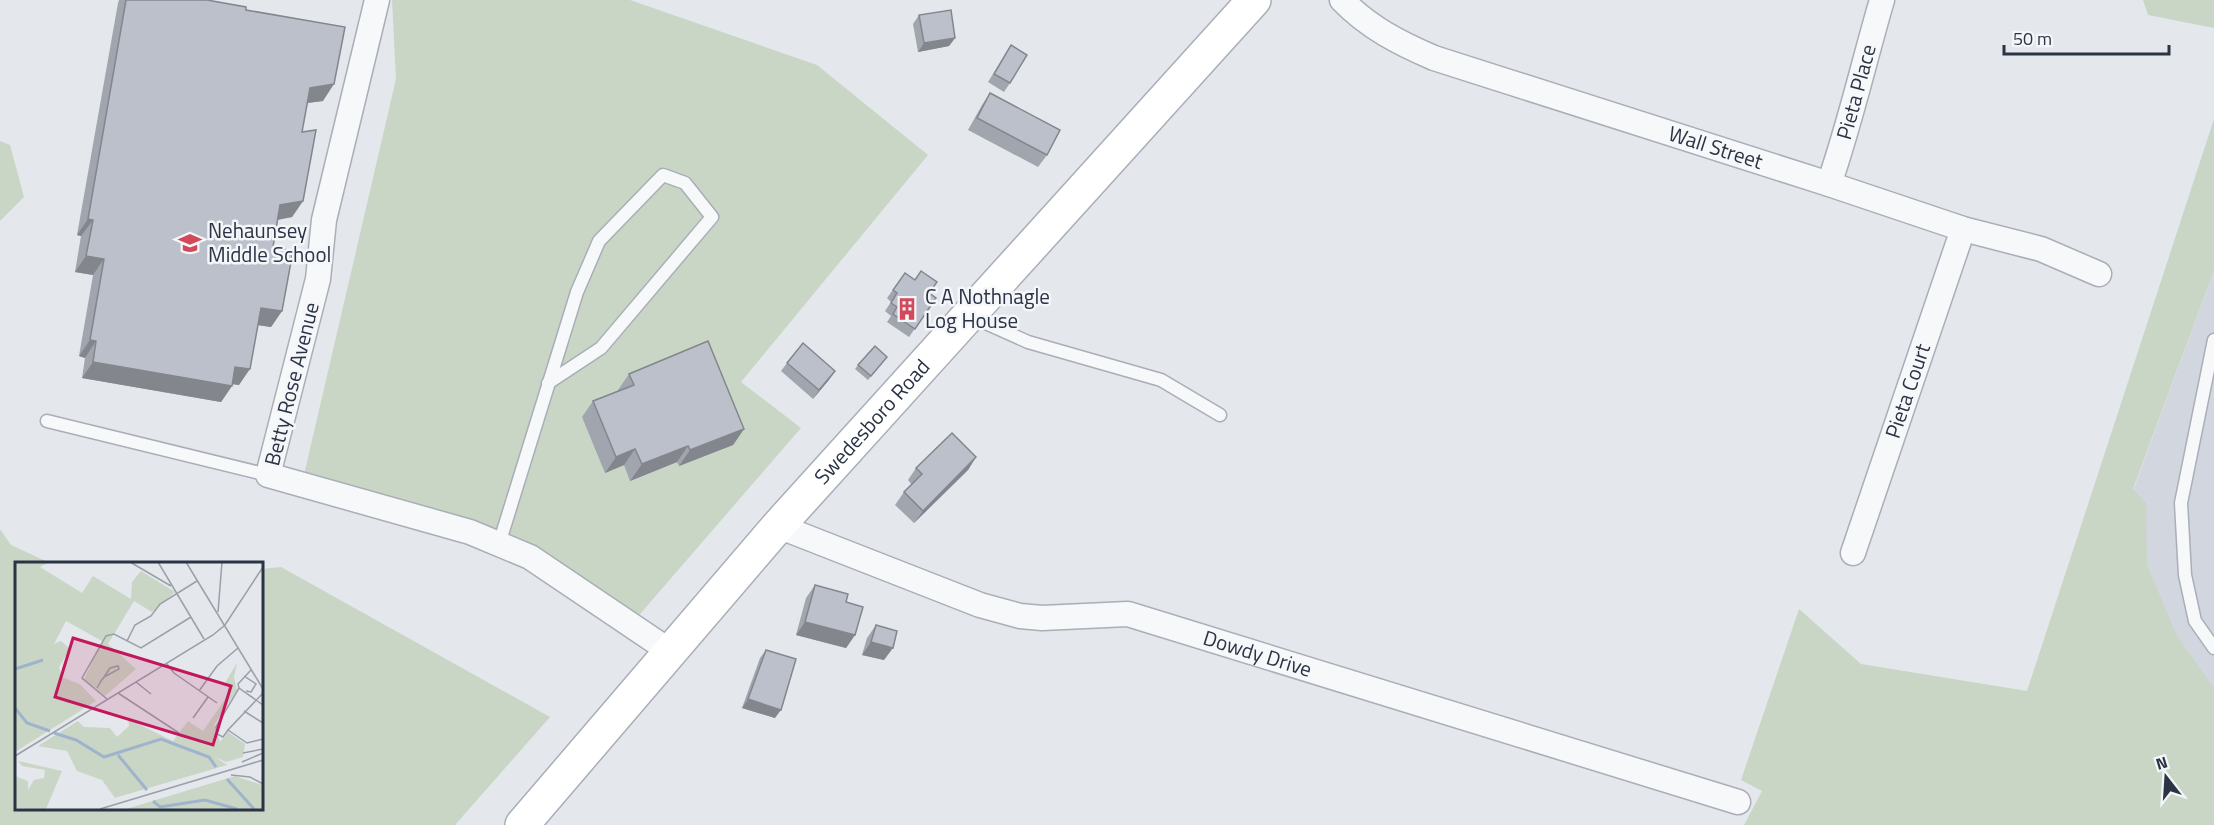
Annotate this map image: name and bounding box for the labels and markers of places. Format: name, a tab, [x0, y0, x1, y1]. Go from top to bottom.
place label: Nehaunsey Middle School	[208, 214, 331, 270]
school or university icon: Nehaunsey Middle School	[177, 230, 203, 256]
place label: C A Nothnagle Log House	[925, 280, 1050, 336]
building icon: C A Nothnagle Log House	[894, 296, 920, 322]

